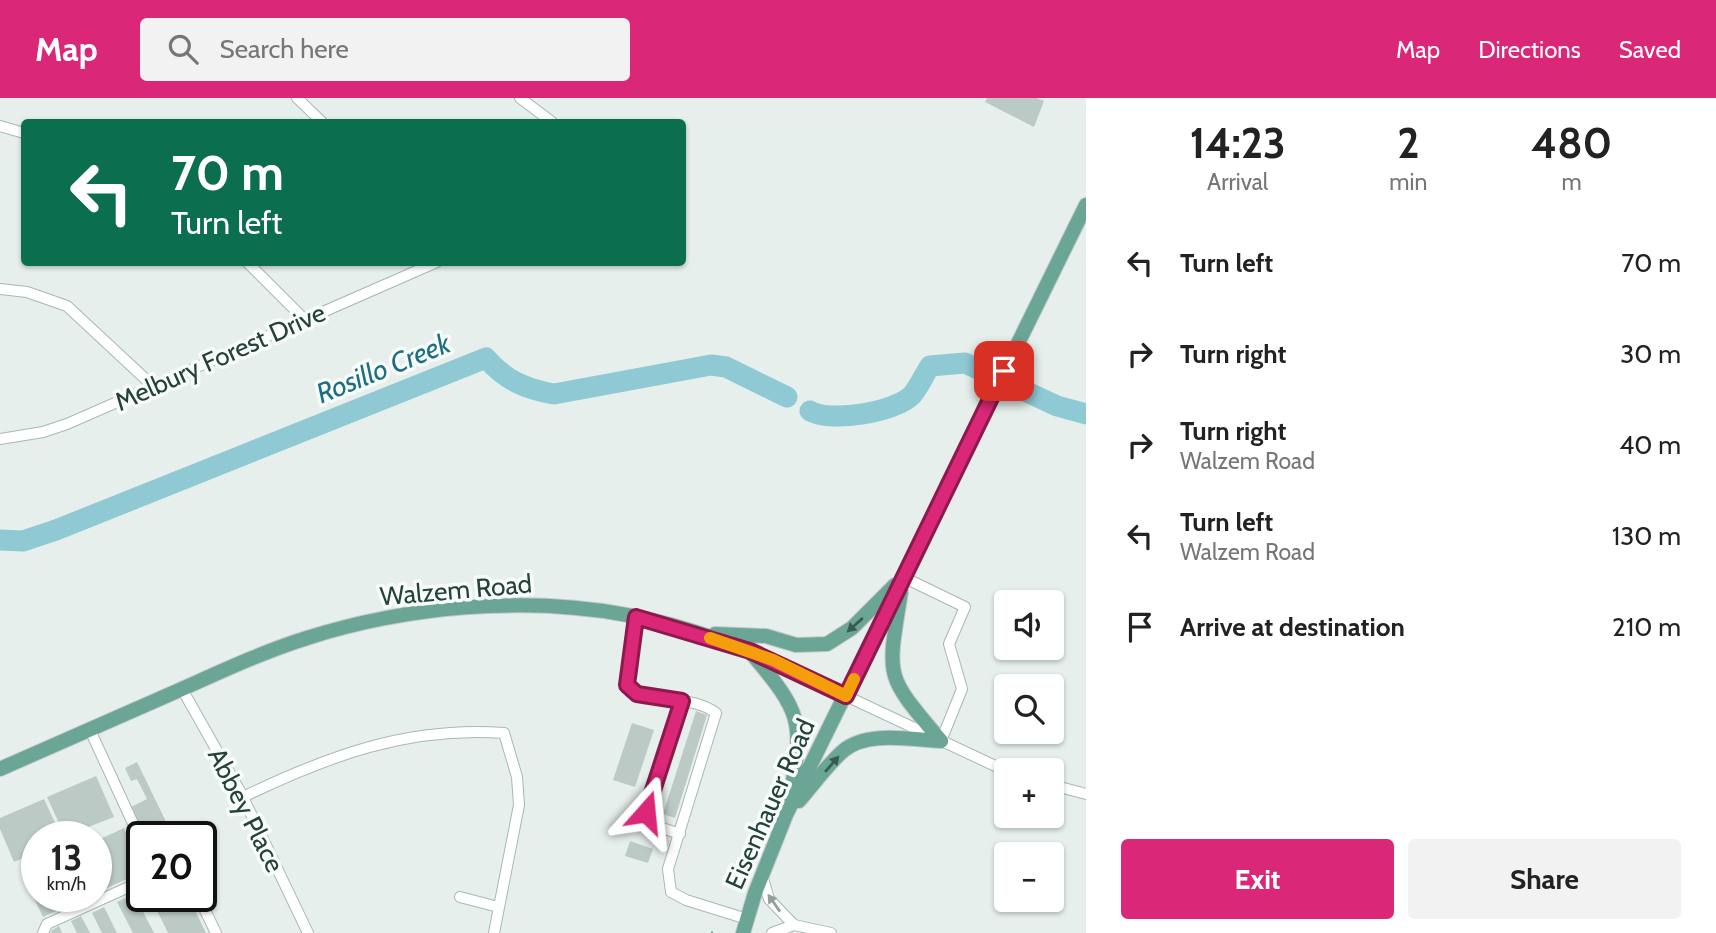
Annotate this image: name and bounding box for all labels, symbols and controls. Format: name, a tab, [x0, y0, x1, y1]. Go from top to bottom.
search box	[140, 18, 630, 81]
text: Map	[35, 29, 98, 69]
icon: search	[164, 30, 202, 68]
text: Search here	[220, 33, 349, 65]
text: Map	[1396, 35, 1440, 64]
text: Directions	[1478, 35, 1581, 64]
text: Saved	[1619, 35, 1681, 64]
text: 14:23	[1190, 117, 1286, 169]
text: 2	[1397, 117, 1419, 169]
text: 480	[1531, 117, 1612, 169]
text: 70 m	[171, 143, 284, 202]
icon: left	[56, 147, 147, 238]
text: Arrival	[1207, 168, 1268, 196]
text: min	[1389, 168, 1427, 196]
text: m	[1562, 168, 1582, 196]
text: Turn left	[171, 203, 282, 242]
icon: left	[1121, 244, 1159, 282]
text: Turn left	[1180, 247, 1273, 279]
text: 70 m	[1621, 247, 1681, 279]
street label: Melbury Forest Drive	[110, 296, 330, 418]
water label: Rosillo Creek	[311, 325, 456, 410]
icon: right	[1121, 335, 1159, 373]
text: Turn right	[1180, 338, 1286, 370]
text: 30 m	[1620, 338, 1681, 370]
pin	[974, 341, 1034, 401]
icon: arrive	[985, 352, 1023, 390]
text: Turn right	[1180, 415, 1286, 447]
icon: right	[1121, 426, 1159, 464]
text: 40 m	[1619, 429, 1681, 461]
text: Walzem Road	[1180, 447, 1315, 475]
text: Turn left	[1180, 506, 1273, 538]
icon: left	[1121, 517, 1159, 555]
text: 130 m	[1612, 520, 1681, 552]
text: Walzem Road	[1180, 538, 1315, 566]
street label: Walzem Road	[379, 567, 533, 613]
map controls	[994, 590, 1064, 912]
button: sound	[994, 590, 1064, 660]
icon: arrive	[1121, 608, 1159, 646]
text: Arrive at destination	[1180, 611, 1405, 643]
text: 210 m	[1612, 611, 1681, 643]
one-way arrow	[846, 617, 863, 632]
button: search	[994, 674, 1064, 744]
street label: Eisenhauer Road	[718, 714, 822, 894]
street label: Abbey Place	[201, 742, 291, 878]
one-way arrow	[823, 756, 839, 773]
button: +	[994, 758, 1064, 828]
position arrow	[609, 775, 683, 849]
speed limit sign: 20	[126, 821, 217, 912]
text: 13	[51, 836, 82, 879]
button: Exit	[1121, 839, 1394, 919]
button: Share	[1408, 839, 1681, 919]
button: −	[994, 842, 1064, 912]
text: km/h	[47, 873, 86, 895]
one-way arrow	[767, 893, 781, 912]

